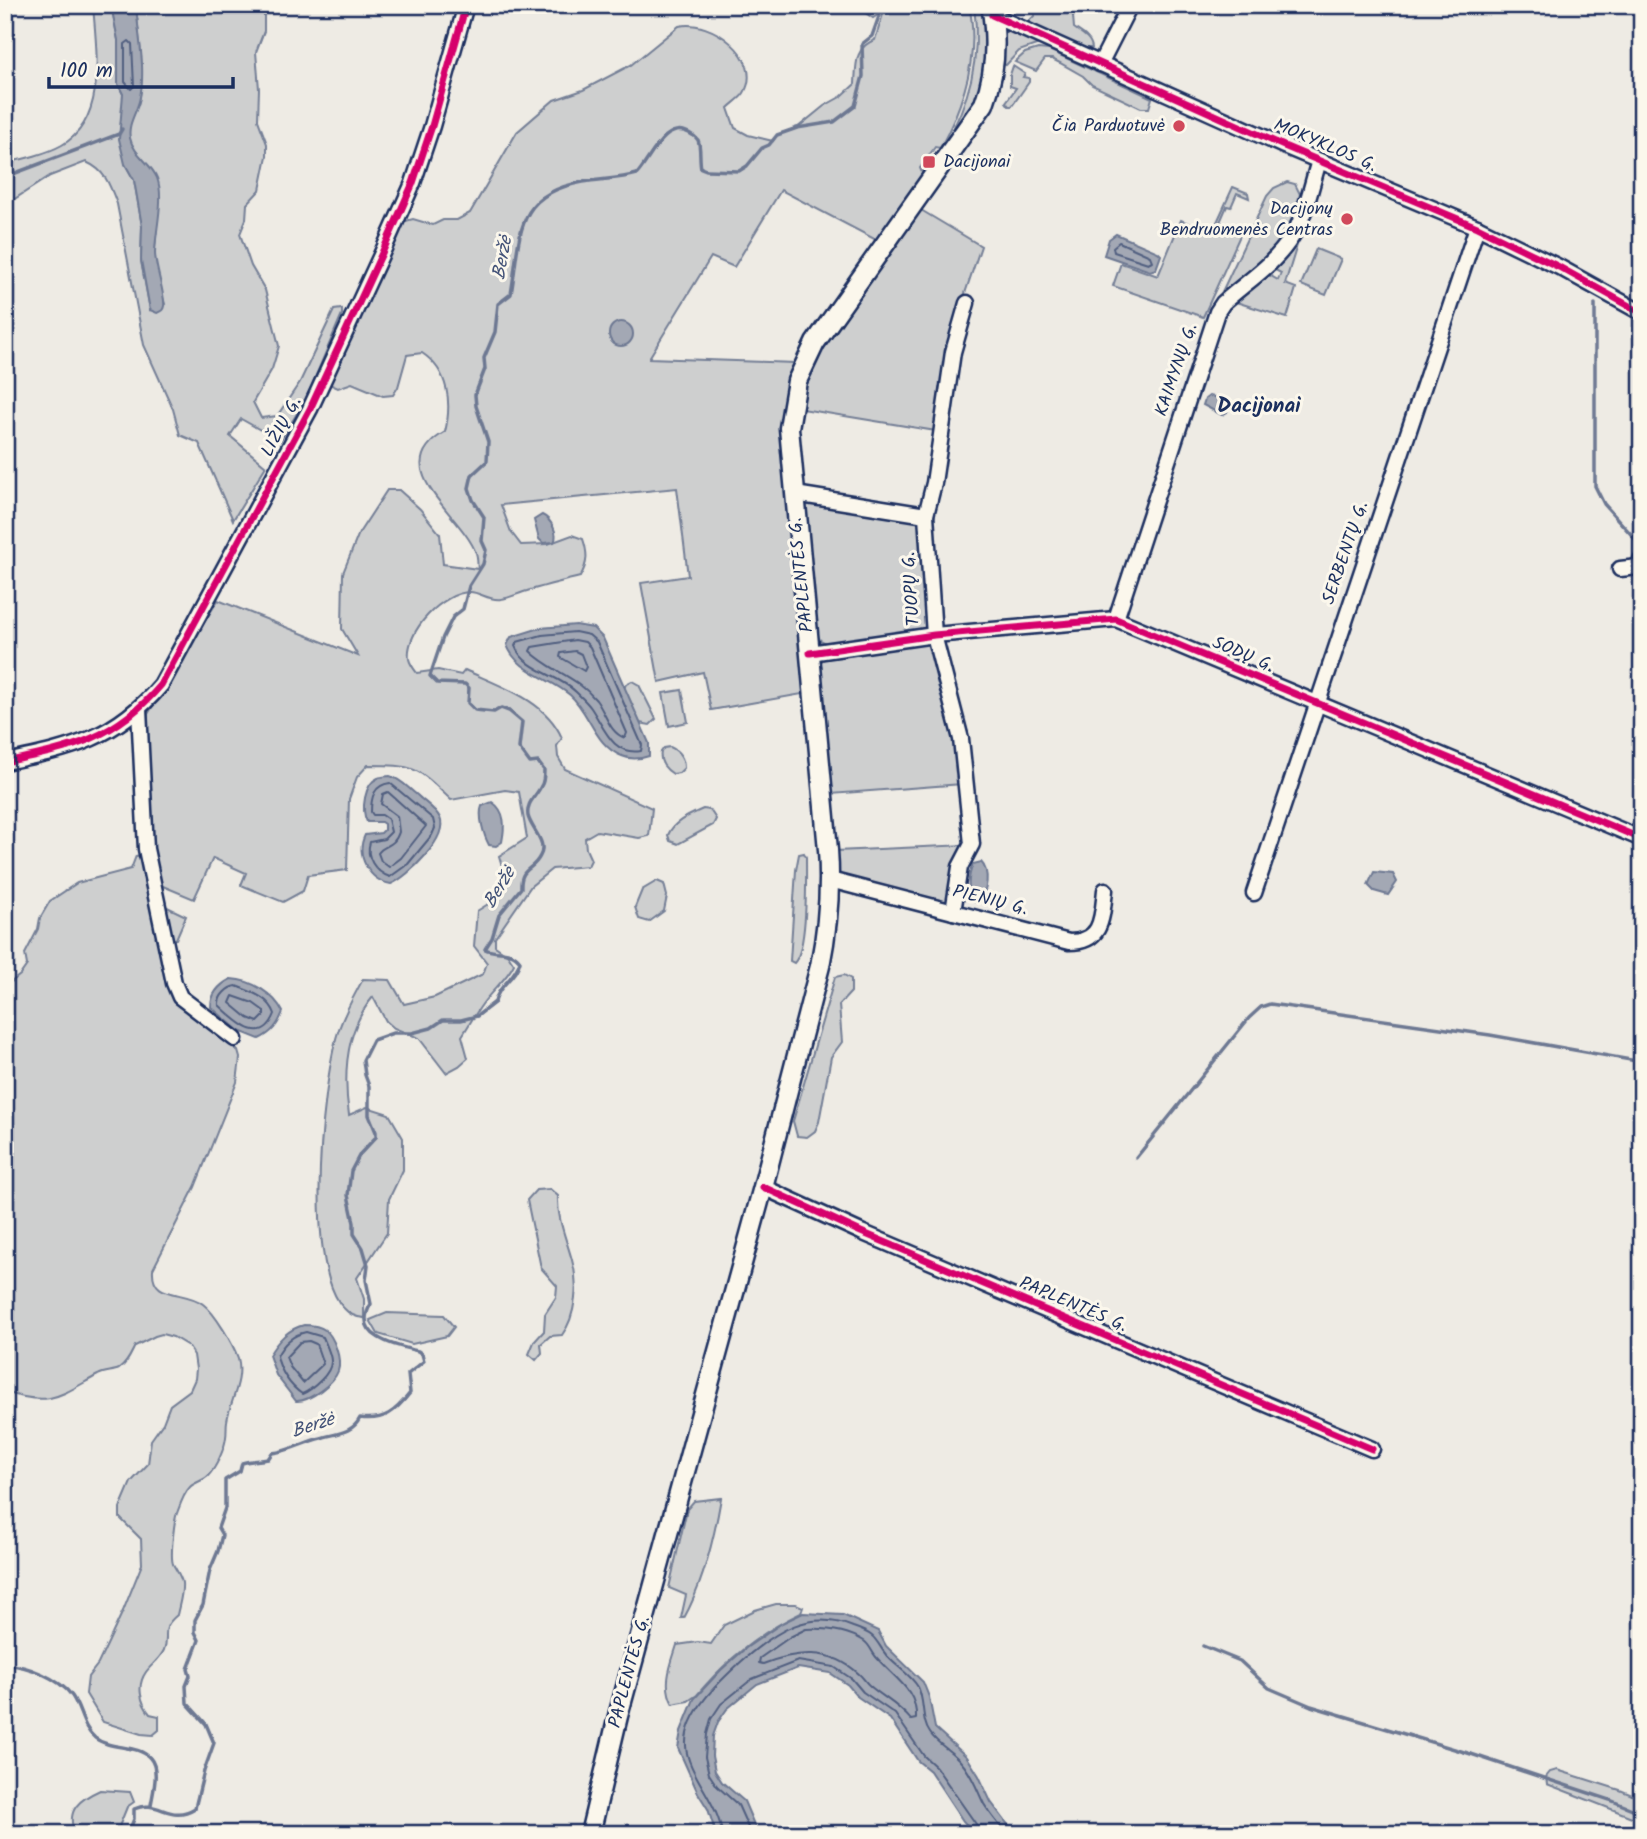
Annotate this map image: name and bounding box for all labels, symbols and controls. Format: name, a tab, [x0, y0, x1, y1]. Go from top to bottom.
scale bar	[49, 46, 233, 90]
text: 100 m	[60, 55, 113, 88]
street label: MOKYKLOS G.	[1269, 111, 1381, 181]
place label: Čia Parduotuvė	[1052, 112, 1165, 141]
marker: Čia Parduotuvė	[1171, 118, 1187, 134]
place label: Dacijonai	[943, 148, 1011, 177]
marker: Dacijonai	[921, 154, 937, 170]
place label: Dacijonų Bendruomenės Centras	[1160, 195, 1333, 245]
marker: Dacijonų Bendruomenės Centras	[1339, 211, 1355, 227]
water label: Beržė	[484, 231, 522, 282]
street label: KAIMYNŲ G.	[1148, 320, 1206, 420]
district label: Dacijonai	[1217, 390, 1301, 423]
street label: LIŽIŲ G.	[254, 391, 310, 463]
street label: SERBENTŲ G.	[1315, 498, 1377, 608]
street label: PAPLENTĖS G.	[782, 516, 822, 634]
street label: TUOPŲ G.	[895, 551, 929, 627]
street label: SODŲ G.	[1207, 629, 1279, 681]
water label: Beržė	[476, 859, 525, 914]
street label: PIENIŲ G.	[949, 878, 1031, 924]
street label: PAPLENTĖS G.	[1014, 1269, 1132, 1341]
water label: Beržė	[288, 1404, 341, 1447]
street label: PAPLENTĖS G.	[601, 1613, 659, 1731]

